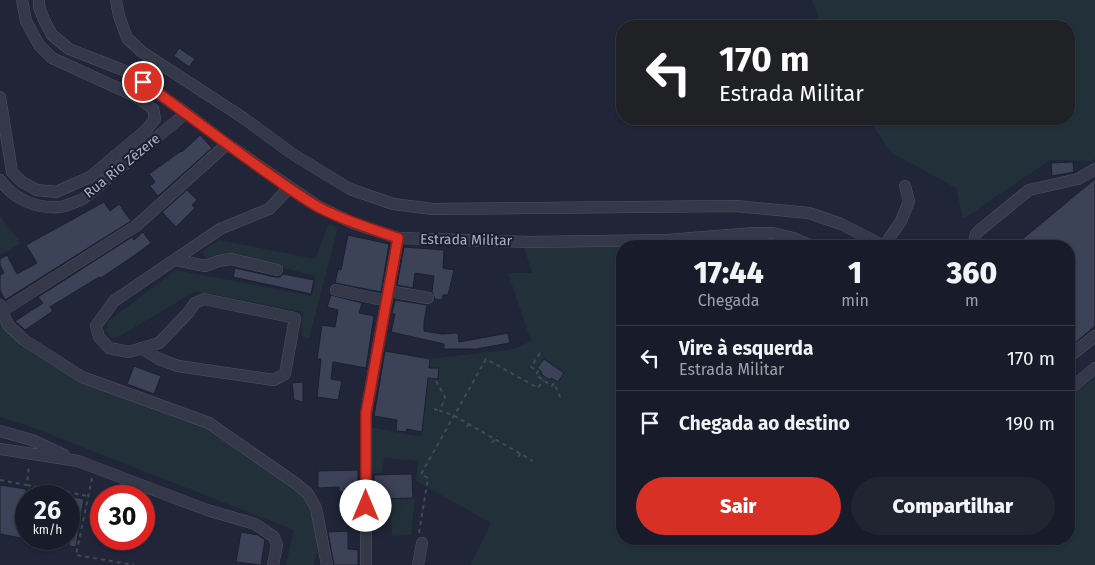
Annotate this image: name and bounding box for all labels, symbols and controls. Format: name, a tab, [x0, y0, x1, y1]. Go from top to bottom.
text: 170 m	[719, 38, 810, 80]
icon: left	[636, 40, 701, 105]
pin	[122, 61, 164, 103]
icon: arrive	[129, 68, 157, 96]
text: Estrada Militar	[719, 80, 864, 107]
street label: Rua Rio Zêzere	[80, 130, 164, 202]
street label: Estrada Militar	[420, 231, 513, 249]
text: 17:44	[694, 255, 764, 291]
text: 1	[848, 255, 862, 291]
text: 360	[947, 255, 997, 291]
text: Chegada	[698, 291, 760, 310]
text: min	[841, 291, 869, 310]
text: m	[965, 291, 979, 310]
text: Vire à esquerda	[679, 337, 813, 360]
icon: left	[636, 344, 664, 372]
text: 170 m	[1007, 347, 1055, 370]
text: Estrada Militar	[679, 360, 784, 379]
icon: arrive	[636, 409, 664, 437]
text: Chegada ao destino	[679, 412, 850, 435]
text: 190 m	[1005, 412, 1055, 435]
button: Sair	[636, 477, 841, 535]
button: Compartilhar	[851, 477, 1055, 535]
position arrow	[339, 479, 391, 531]
speed limit sign: 30	[90, 485, 155, 550]
text: 26	[34, 496, 61, 526]
text: km/h	[33, 523, 62, 537]

